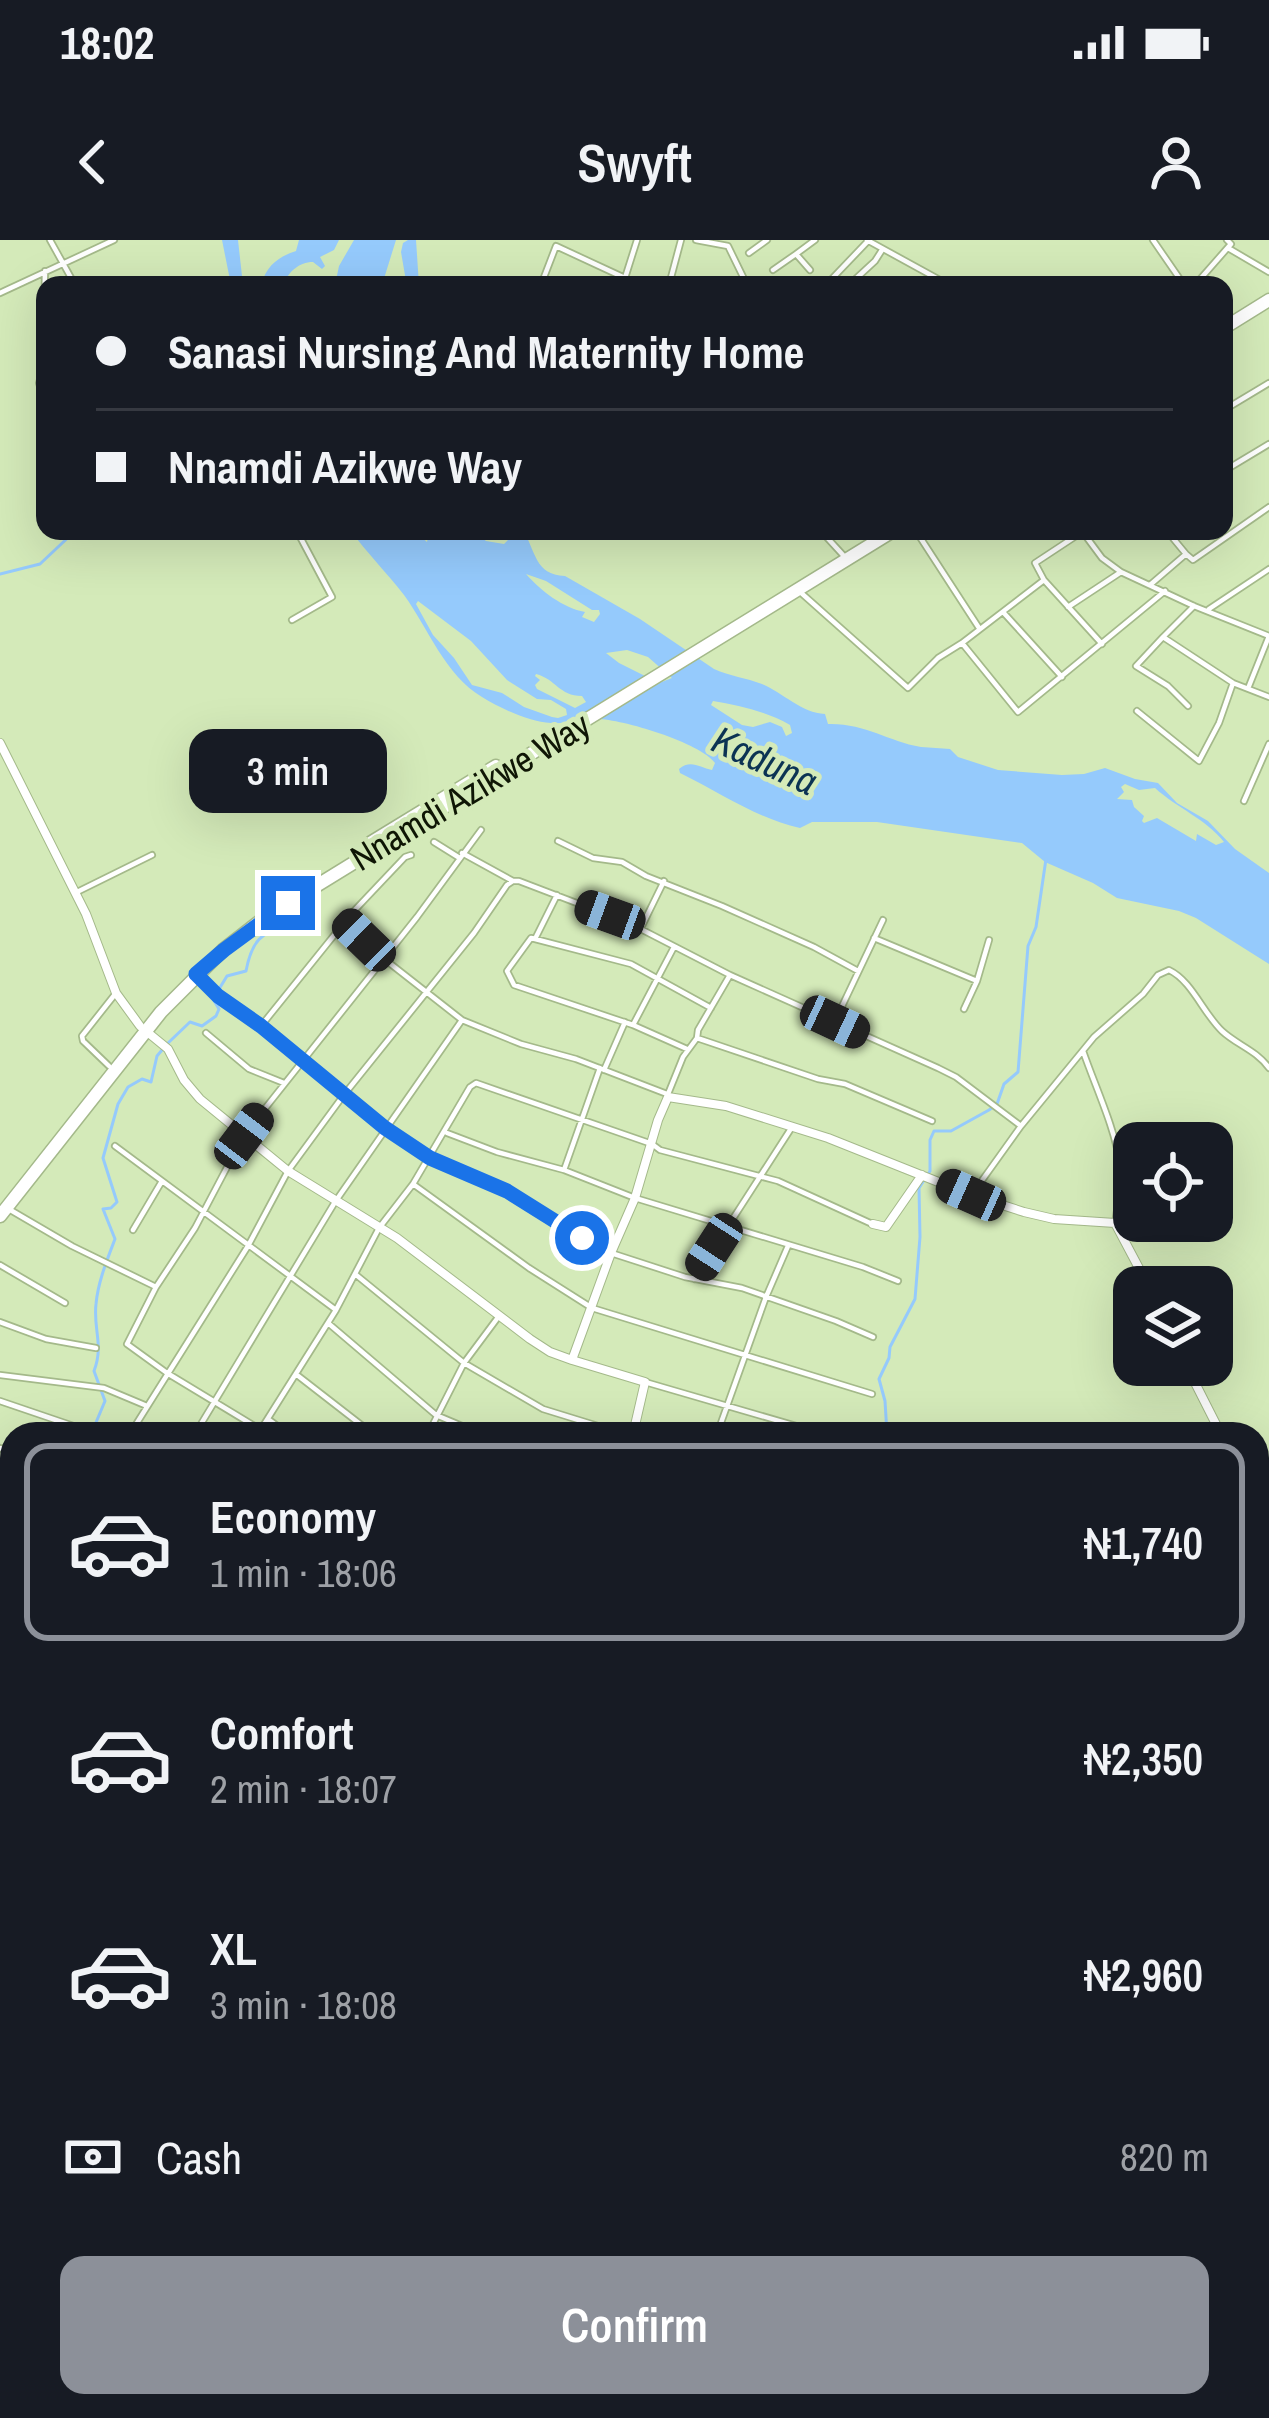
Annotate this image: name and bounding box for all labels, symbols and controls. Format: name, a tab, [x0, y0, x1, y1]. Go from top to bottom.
text: 18:02	[60, 12, 154, 73]
text: Swyft	[577, 126, 692, 199]
icon: back	[60, 129, 126, 195]
icon: person	[1143, 129, 1209, 195]
text: Sanasi Nursing And Maternity Home	[168, 321, 804, 382]
text: Nnamdi Azikwe Way	[168, 436, 522, 497]
street label: Nnamdi Azikwe Way	[341, 700, 599, 881]
water label: Kaduna	[704, 713, 826, 807]
callout: 3 min	[189, 729, 387, 813]
text: 3 min	[247, 745, 329, 797]
route end	[261, 876, 315, 930]
car	[570, 886, 650, 944]
car	[326, 902, 402, 978]
car	[795, 990, 875, 1054]
car	[208, 1096, 280, 1176]
map controls	[1113, 1122, 1233, 1386]
button: locate	[1113, 1122, 1233, 1242]
car	[931, 1164, 1011, 1226]
car	[679, 1207, 749, 1287]
route start	[555, 1211, 609, 1265]
button: layers	[1113, 1266, 1233, 1386]
text: Economy	[210, 1486, 376, 1547]
icon: car	[66, 1488, 174, 1596]
text: ₦1,740	[1084, 1512, 1203, 1573]
text: 1 min · 18:06	[210, 1547, 397, 1599]
text: Comfort	[210, 1702, 353, 1763]
icon: car	[66, 1704, 174, 1812]
text: ₦2,350	[1084, 1728, 1203, 1789]
text: 2 min · 18:07	[210, 1763, 397, 1815]
text: XL	[210, 1918, 257, 1979]
icon: car	[66, 1920, 174, 2028]
text: ₦2,960	[1084, 1944, 1203, 2005]
text: 3 min · 18:08	[210, 1979, 397, 2031]
icon: cash	[60, 2124, 126, 2190]
text: Cash	[156, 2127, 242, 2188]
text: 820 m	[1120, 2131, 1209, 2183]
button: Confirm	[60, 2256, 1209, 2394]

